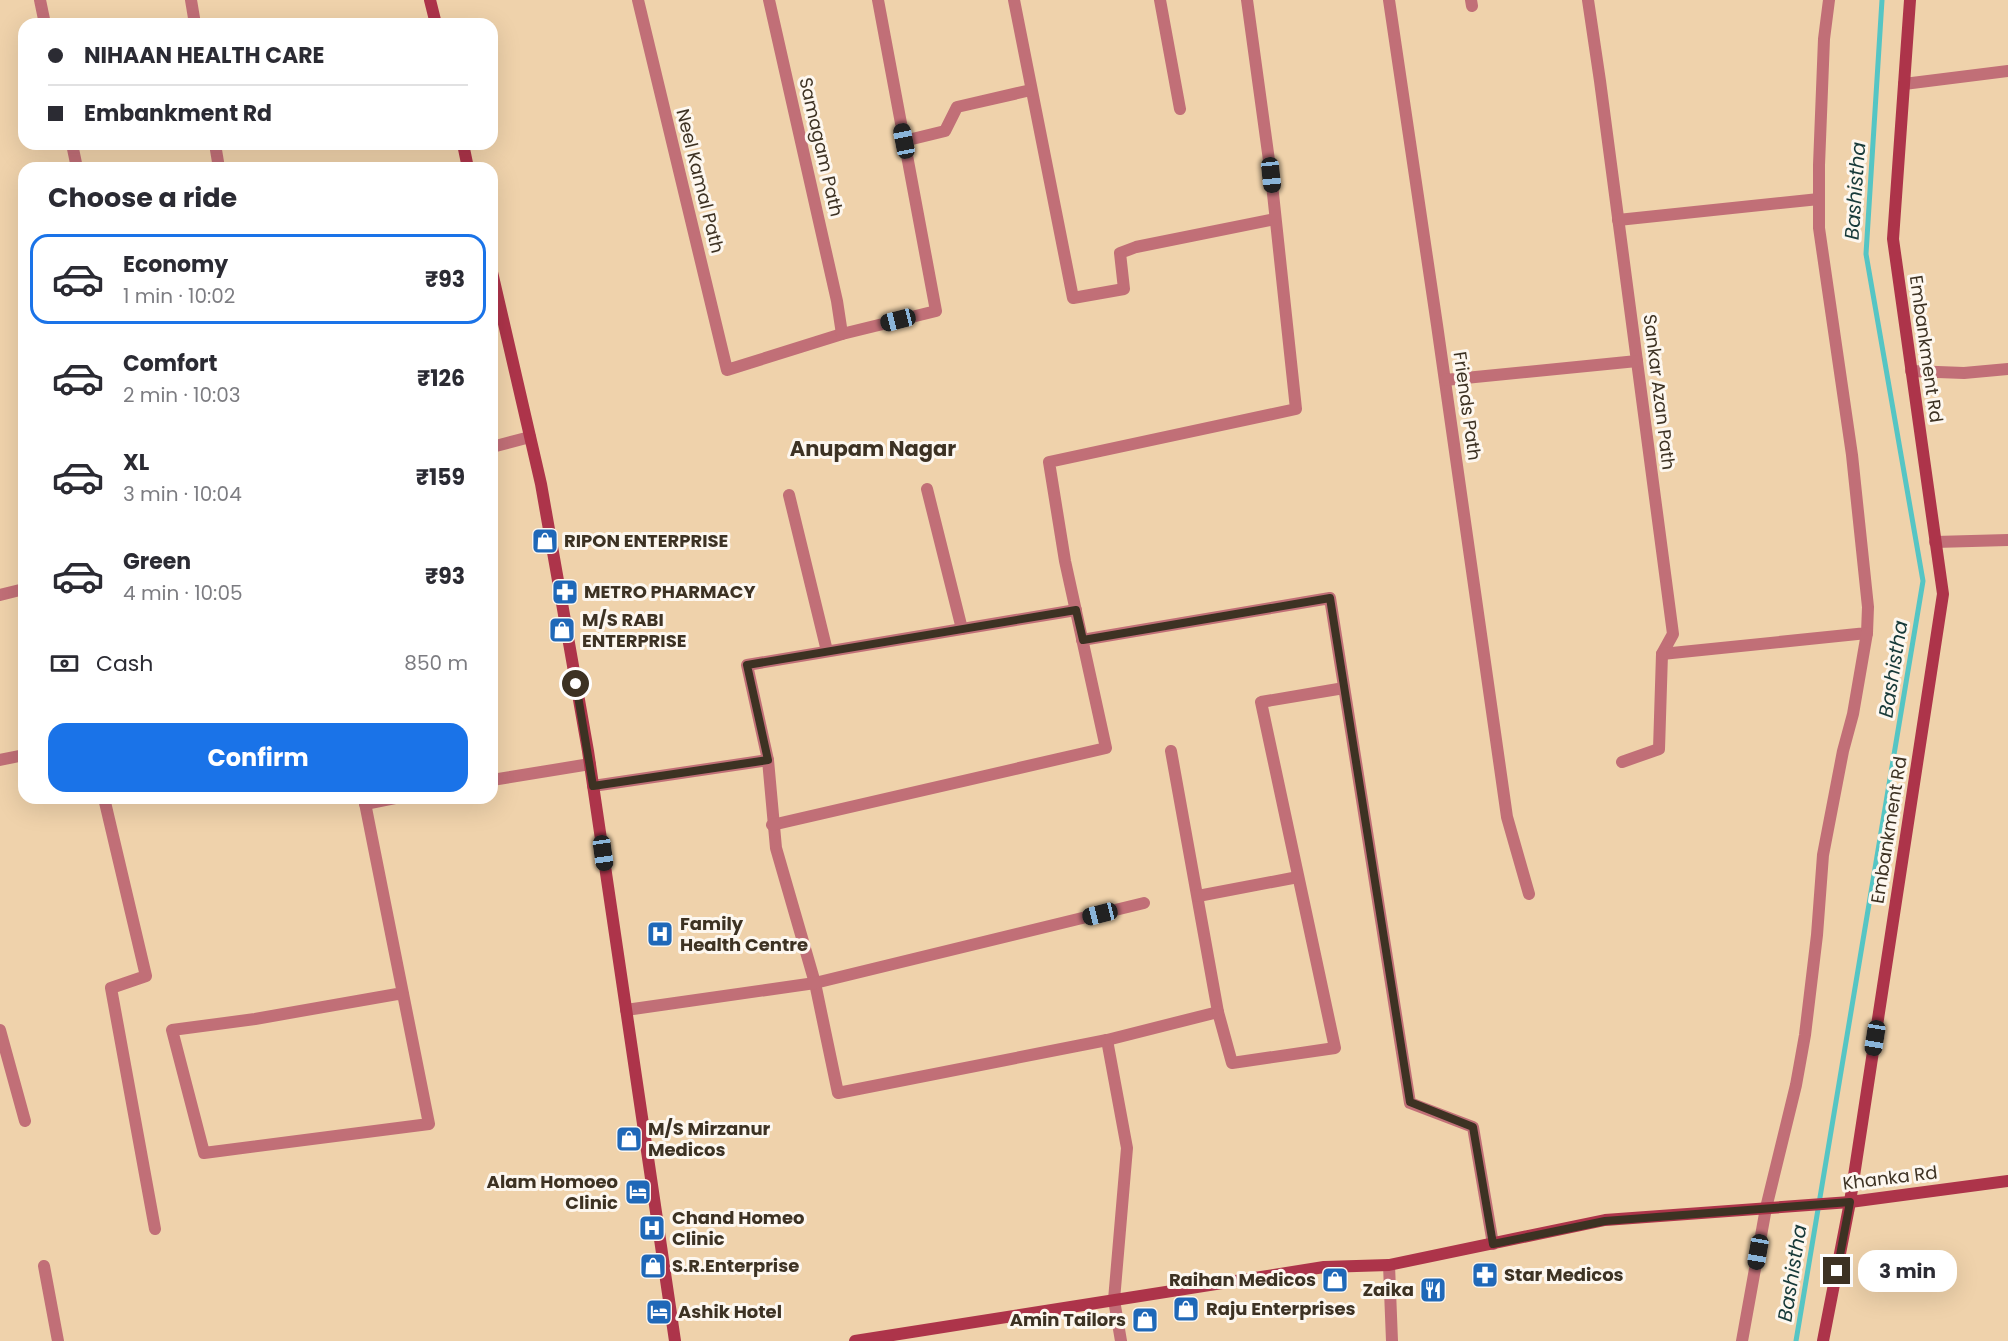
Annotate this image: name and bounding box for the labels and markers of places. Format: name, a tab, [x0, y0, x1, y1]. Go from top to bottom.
shop icon: RIPON ENTERPRISE	[530, 526, 560, 556]
place label: RIPON ENTERPRISE	[564, 528, 728, 553]
pharmacy icon: METRO PHARMACY	[550, 577, 580, 607]
place label: METRO PHARMACY	[584, 579, 756, 604]
place label: M/S RABI ENTERPRISE	[582, 607, 686, 653]
shop icon: M/S RABI ENTERPRISE	[547, 615, 577, 645]
place label: Family Health Centre	[680, 911, 808, 957]
hospital icon: Family Health Centre	[645, 919, 675, 949]
place label: M/S Mirzanur Medicos	[648, 1116, 771, 1162]
shop icon: M/S Mirzanur Medicos	[614, 1124, 644, 1154]
place label: Alam Homoeo Clinic	[487, 1169, 618, 1215]
hotel icon: Alam Homoeo Clinic	[623, 1177, 653, 1207]
place label: Chand Homeo Clinic	[672, 1205, 804, 1251]
hospital icon: Chand Homeo Clinic	[637, 1213, 667, 1243]
shop icon: S.R.Enterprise	[638, 1251, 668, 1281]
place label: S.R.Enterprise	[672, 1253, 799, 1278]
pharmacy icon: Star Medicos	[1470, 1260, 1500, 1290]
place label: Star Medicos	[1504, 1262, 1624, 1287]
shop icon: Raihan Medicos	[1320, 1265, 1350, 1295]
place label: Raihan Medicos	[1169, 1267, 1316, 1292]
restaurant icon: Zaika	[1418, 1275, 1448, 1305]
place label: Zaika	[1362, 1277, 1414, 1302]
shop icon: Raju Enterprises	[1171, 1294, 1201, 1324]
place label: Raju Enterprises	[1206, 1296, 1356, 1321]
hotel icon: Ashik Hotel	[644, 1297, 674, 1327]
place label: Ashik Hotel	[678, 1299, 782, 1324]
shop icon: Amin Tailors	[1130, 1305, 1160, 1335]
place label: Amin Tailors	[1010, 1307, 1126, 1332]

